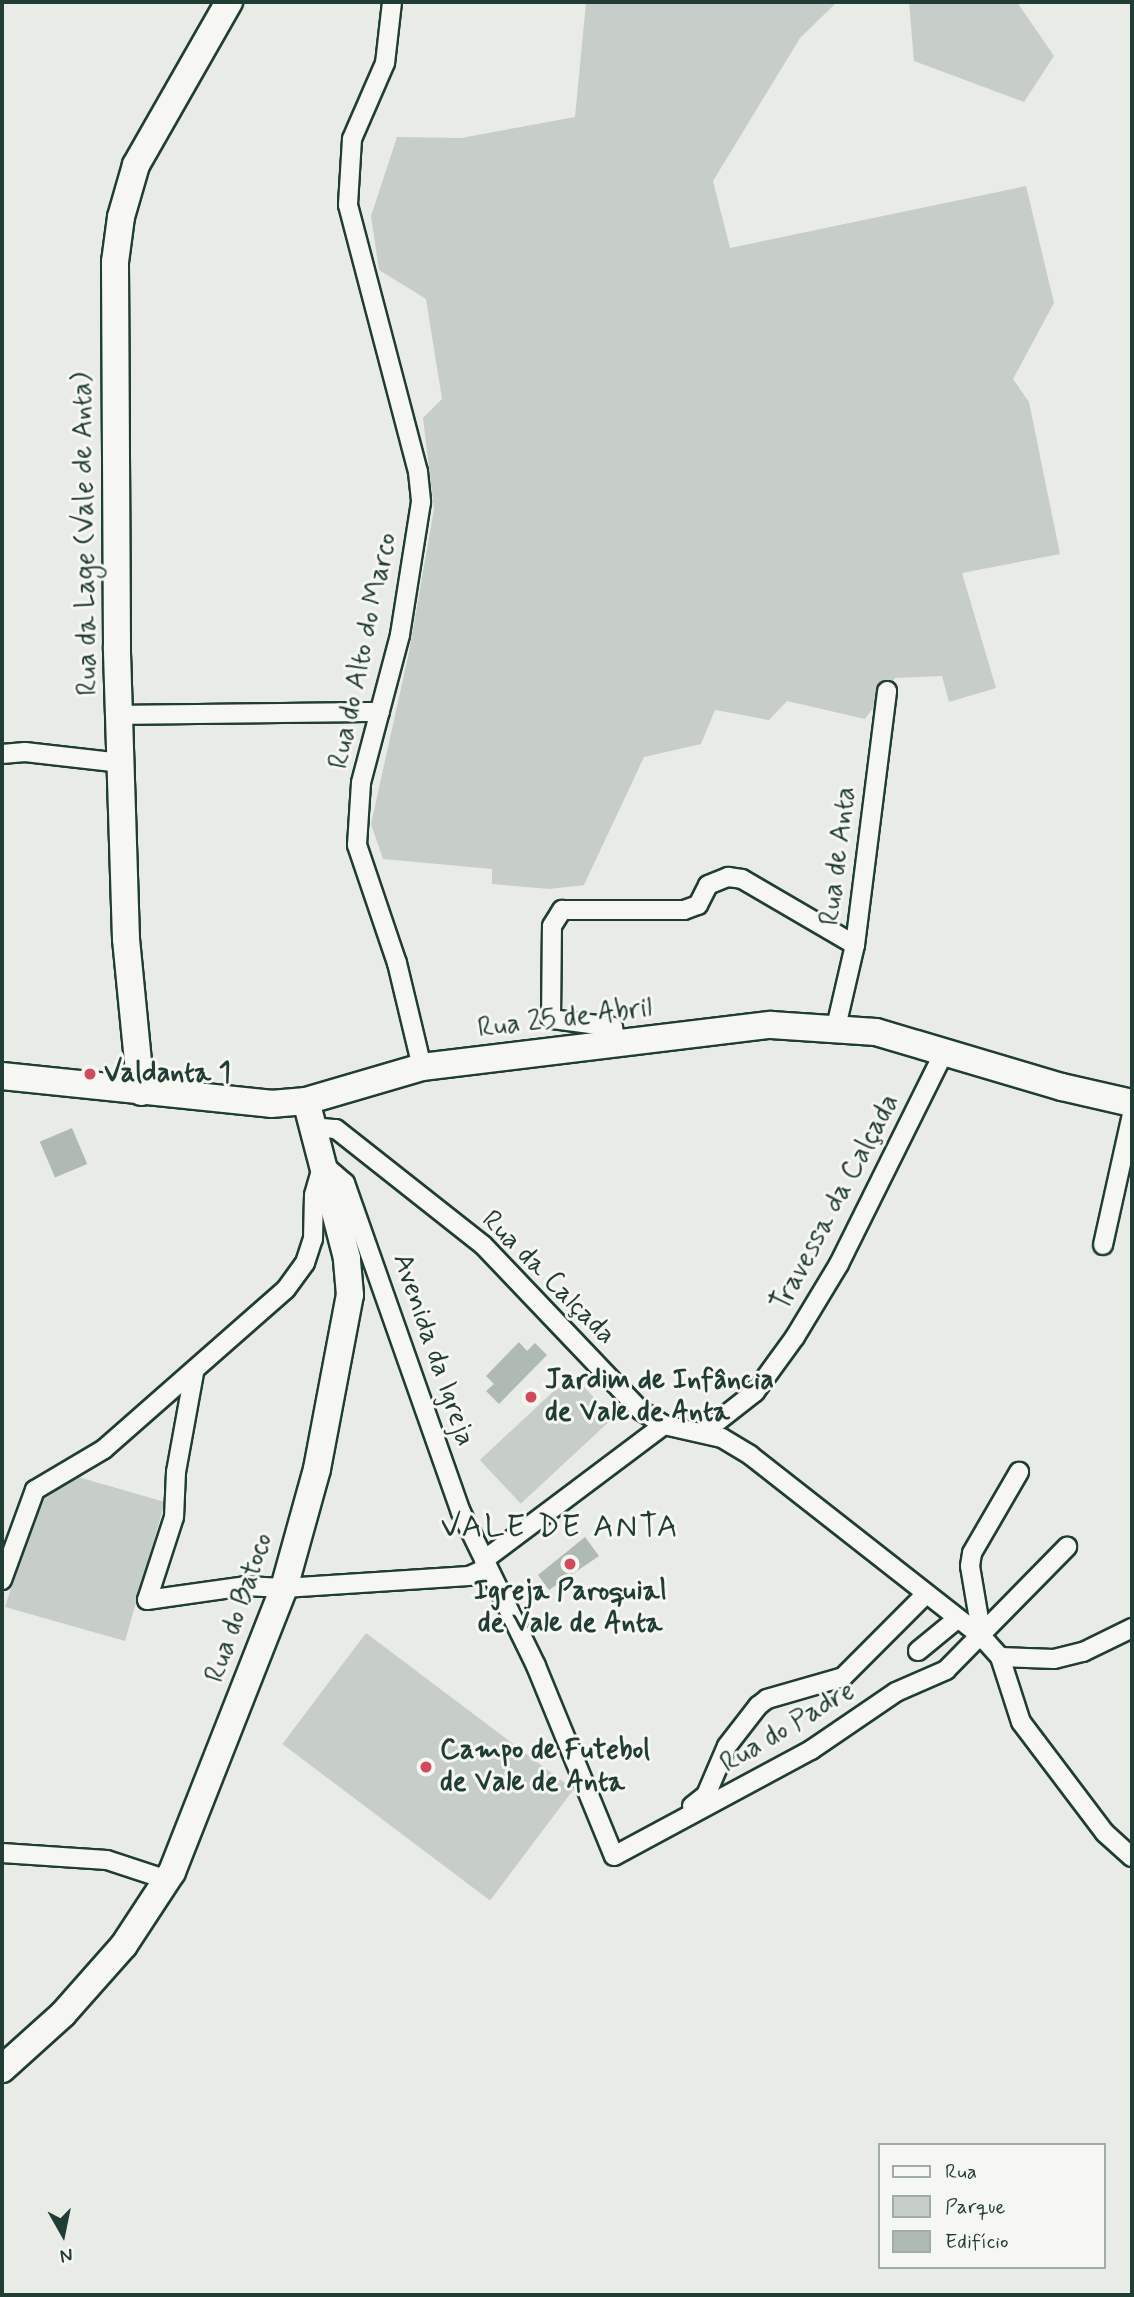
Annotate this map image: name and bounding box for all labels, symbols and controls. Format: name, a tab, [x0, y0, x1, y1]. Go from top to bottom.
street label: Rua da Lage (Vale de Anta)	[66, 374, 106, 694]
street label: Rua do Alto do Marco	[323, 530, 405, 772]
street label: Rua de Anta	[814, 784, 864, 928]
street label: Rua 25 de Abril	[475, 992, 655, 1046]
place label: Valdanta 1	[104, 1057, 231, 1091]
marker: Valdanta 1	[82, 1066, 98, 1082]
street label: Travessa da Calçada	[765, 1089, 907, 1317]
street label: Rua da Calçada	[473, 1203, 623, 1353]
street label: Avenida da Igreja	[383, 1245, 483, 1455]
place label: Jardim de Infância de Vale de Anta	[545, 1364, 773, 1430]
marker: Jardim de Infância de Vale de Anta	[523, 1389, 539, 1405]
district label: VALE DE ANTA	[440, 1508, 680, 1546]
street label: Rua do Batoco	[199, 1529, 281, 1687]
marker: Igreja Paroquial de Vale de Anta	[562, 1556, 578, 1572]
place label: Igreja Paroquial de Vale de Anta	[473, 1575, 667, 1641]
street label: Rua do Padre	[714, 1674, 862, 1782]
place label: Campo de Futebol de Vale de Anta	[440, 1734, 648, 1800]
marker: Campo de Futebol de Vale de Anta	[418, 1759, 434, 1775]
legend	[878, 2143, 1106, 2269]
text: Rua	[945, 2158, 977, 2186]
text: Parque	[945, 2193, 1005, 2221]
north arrow	[28, 2199, 98, 2269]
text: Edifício	[945, 2228, 1009, 2256]
text: N	[58, 2242, 75, 2269]

